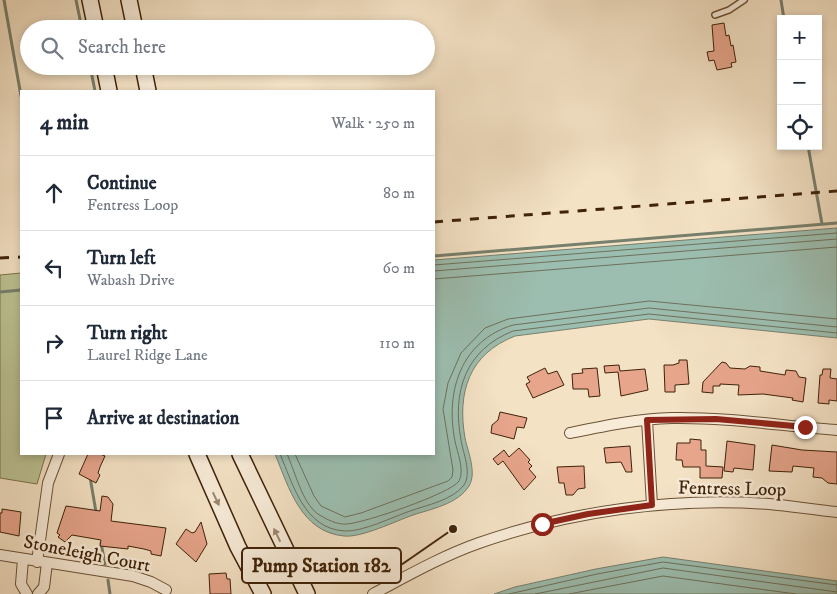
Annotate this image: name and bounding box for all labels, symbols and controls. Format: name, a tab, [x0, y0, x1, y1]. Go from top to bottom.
map controls	[777, 15, 822, 150]
button: +	[777, 15, 822, 60]
search box	[20, 20, 435, 75]
icon: search	[38, 34, 66, 62]
text: Search here	[78, 36, 166, 59]
button: −	[777, 60, 822, 105]
button: locate	[777, 105, 822, 150]
text: 4 min	[40, 110, 89, 136]
text: Walk · 250 m	[331, 113, 415, 133]
text: Continue	[87, 172, 157, 195]
icon: ahead	[40, 179, 68, 207]
text: 80 m	[383, 183, 415, 203]
text: Fentress Loop	[87, 195, 178, 215]
text: Turn left	[87, 247, 156, 270]
icon: left	[40, 254, 68, 282]
text: 60 m	[383, 258, 415, 278]
text: Wabash Drive	[87, 270, 175, 290]
text: Turn right	[87, 322, 167, 345]
icon: right	[40, 329, 68, 357]
text: 110 m	[379, 333, 415, 353]
text: Laurel Ridge Lane	[87, 345, 208, 365]
icon: arrive	[40, 404, 68, 432]
text: Arrive at destination	[87, 407, 239, 430]
route end	[794, 416, 817, 439]
street label: Fentress Loop	[678, 477, 786, 501]
one-way arrow	[212, 492, 220, 506]
route start	[531, 513, 554, 536]
one-way arrow	[273, 528, 281, 542]
street label: Stoneleigh Court	[22, 530, 152, 578]
callout: Pump Station 182	[242, 548, 401, 583]
text: Pump Station 182	[251, 554, 392, 579]

